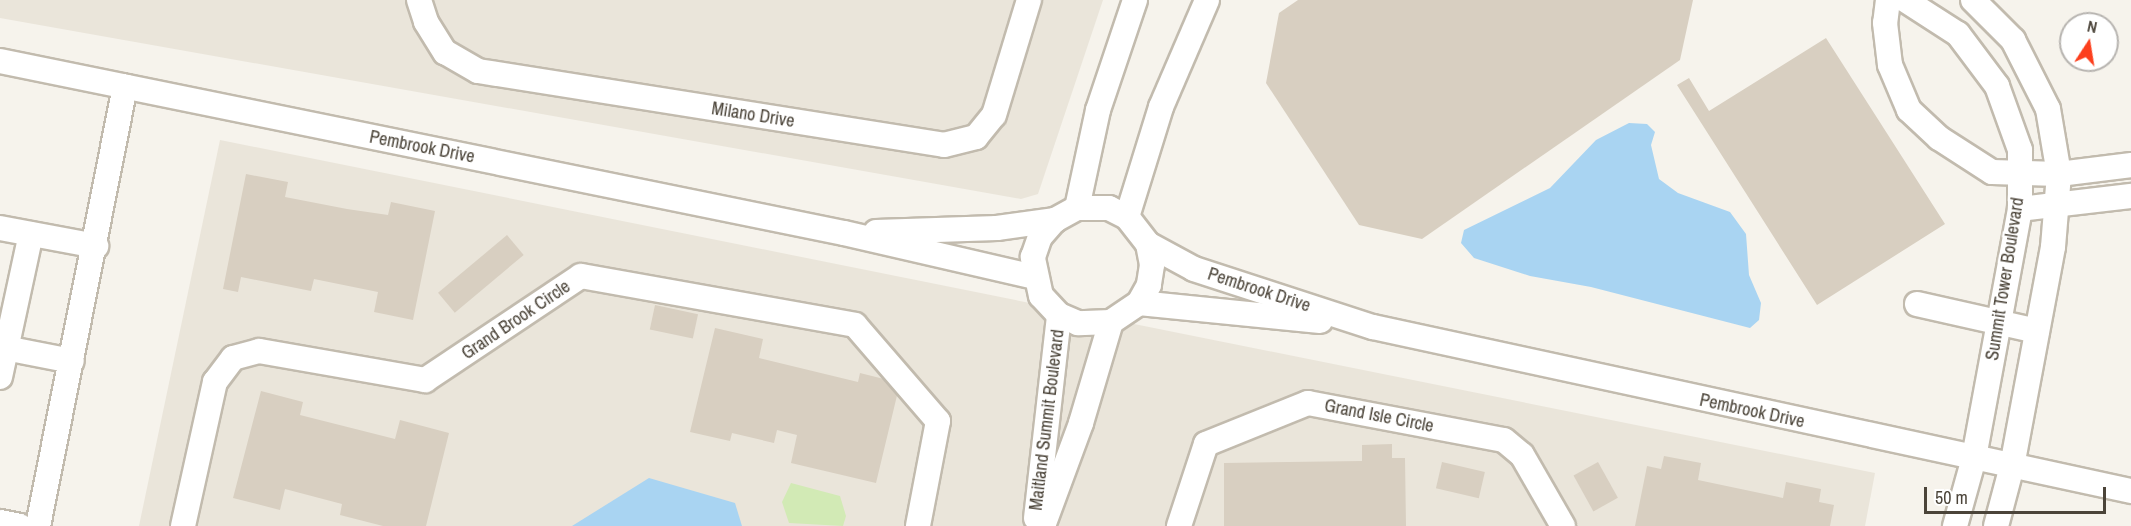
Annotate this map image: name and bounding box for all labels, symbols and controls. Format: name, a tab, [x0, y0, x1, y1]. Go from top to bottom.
north arrow	[2059, 12, 2119, 72]
text: N	[2085, 15, 2099, 38]
street label: Milano Drive	[710, 98, 796, 132]
street label: Pembrook Drive	[368, 126, 476, 168]
street label: Summit Tower Boulevard	[1981, 196, 2029, 362]
street label: Pembrook Drive	[1205, 263, 1313, 317]
street label: Grand Brook Circle	[458, 276, 574, 364]
street label: Maitland Summit Boulevard	[1025, 328, 1069, 512]
street label: Pembrook Drive	[1698, 389, 1806, 433]
street label: Grand Isle Circle	[1323, 395, 1435, 437]
scale bar	[1927, 475, 2108, 513]
text: 50 m	[1935, 485, 1968, 510]

